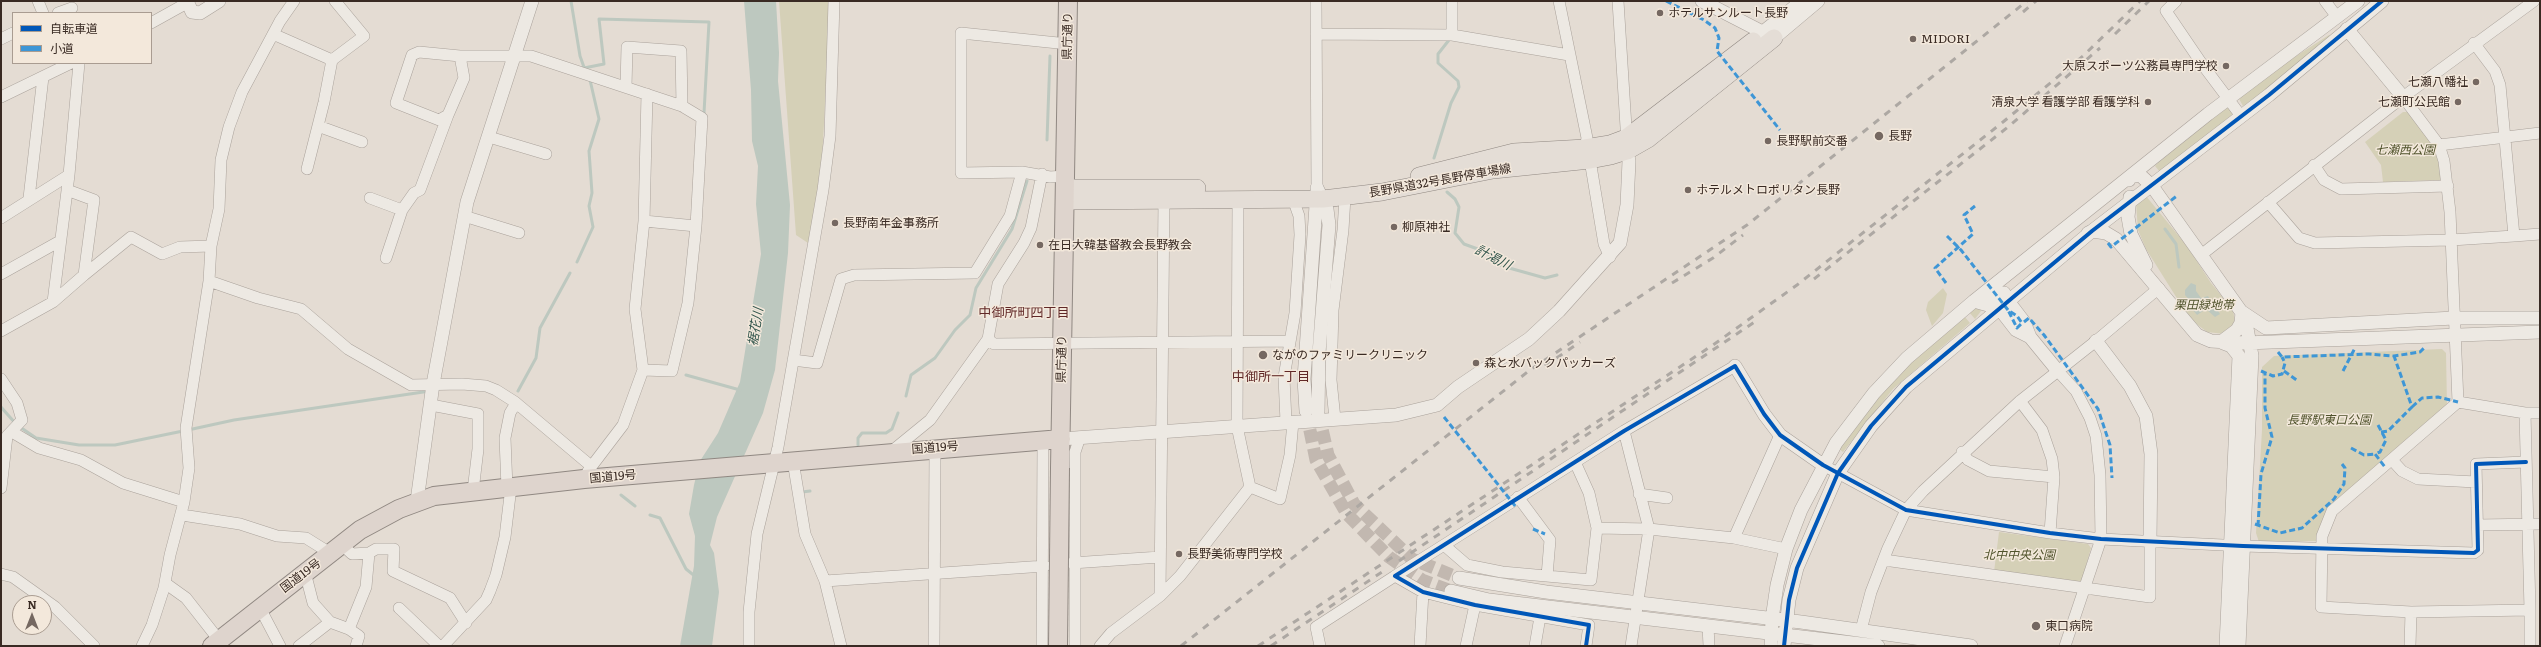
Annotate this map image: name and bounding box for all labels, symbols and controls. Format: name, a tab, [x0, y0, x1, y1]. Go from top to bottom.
place label: ホテルサンルート長野	[1668, 6, 1788, 20]
marker: ホテルサンルート長野	[1655, 8, 1665, 18]
legend	[12, 12, 152, 64]
street label: 県庁通り	[1060, 12, 1076, 60]
text: 自転車道	[50, 19, 98, 37]
place label: MIDORI	[1921, 32, 1970, 46]
marker: MIDORI	[1908, 34, 1918, 44]
text: 小道	[50, 39, 74, 57]
place label: 大原スポーツ公務員専門学校	[2062, 59, 2218, 73]
marker: 大原スポーツ公務員専門学校	[2221, 61, 2231, 71]
place label: 七瀬八幡社	[2408, 75, 2468, 89]
marker: 七瀬八幡社	[2471, 77, 2481, 87]
place label: 清泉大学 看護学部 看護学科	[1991, 95, 2140, 109]
place label: 七瀬町公民館	[2378, 95, 2450, 109]
marker: 清泉大学 看護学部 看護学科	[2143, 97, 2153, 107]
marker: 七瀬町公民館	[2453, 97, 2463, 107]
place label: 長野	[1888, 129, 1912, 143]
marker: 長野	[1873, 130, 1885, 142]
place label: 長野駅前交番	[1776, 134, 1848, 148]
marker: 長野駅前交番	[1763, 136, 1773, 146]
park label: 七瀬西公園	[2375, 143, 2435, 157]
street label: 長野県道32号長野停車場線	[1368, 161, 1512, 201]
place label: ホテルメトロポリタン長野	[1696, 183, 1840, 197]
marker: ホテルメトロポリタン長野	[1683, 185, 1693, 195]
place label: 長野南年金事務所	[843, 216, 939, 230]
marker: 長野南年金事務所	[830, 218, 840, 228]
place label: 柳原神社	[1402, 220, 1450, 234]
marker: 柳原神社	[1389, 222, 1399, 232]
place label: 在日大韓基督教会長野教会	[1048, 238, 1192, 252]
marker: 在日大韓基督教会長野教会	[1035, 240, 1045, 250]
water label: 計渇川	[1472, 242, 1514, 274]
park label: 栗田緑地帯	[2174, 298, 2234, 312]
district label: 中御所町四丁目	[979, 305, 1069, 321]
water label: 裾花川	[745, 307, 767, 347]
street label: 県庁通り	[1054, 335, 1070, 383]
place label: ながのファミリークリニック	[1272, 348, 1428, 362]
marker: ながのファミリークリニック	[1257, 349, 1269, 361]
place label: 森と水バックパッカーズ	[1484, 356, 1616, 370]
marker: 森と水バックパッカーズ	[1471, 358, 1481, 368]
district label: 中御所一丁目	[1232, 369, 1310, 385]
park label: 長野駅東口公園	[2287, 413, 2371, 427]
street label: 国道19号	[911, 439, 959, 457]
street label: 国道19号	[589, 468, 637, 486]
place label: 長野美術専門学校	[1187, 547, 1283, 561]
park label: 北中中央公園	[1983, 548, 2055, 562]
marker: 長野美術専門学校	[1174, 549, 1184, 559]
street label: 国道19号	[278, 556, 324, 596]
north arrow	[12, 595, 52, 635]
text: N	[27, 596, 37, 612]
place label: 東口病院	[2045, 619, 2093, 633]
marker: 東口病院	[2030, 620, 2042, 632]

